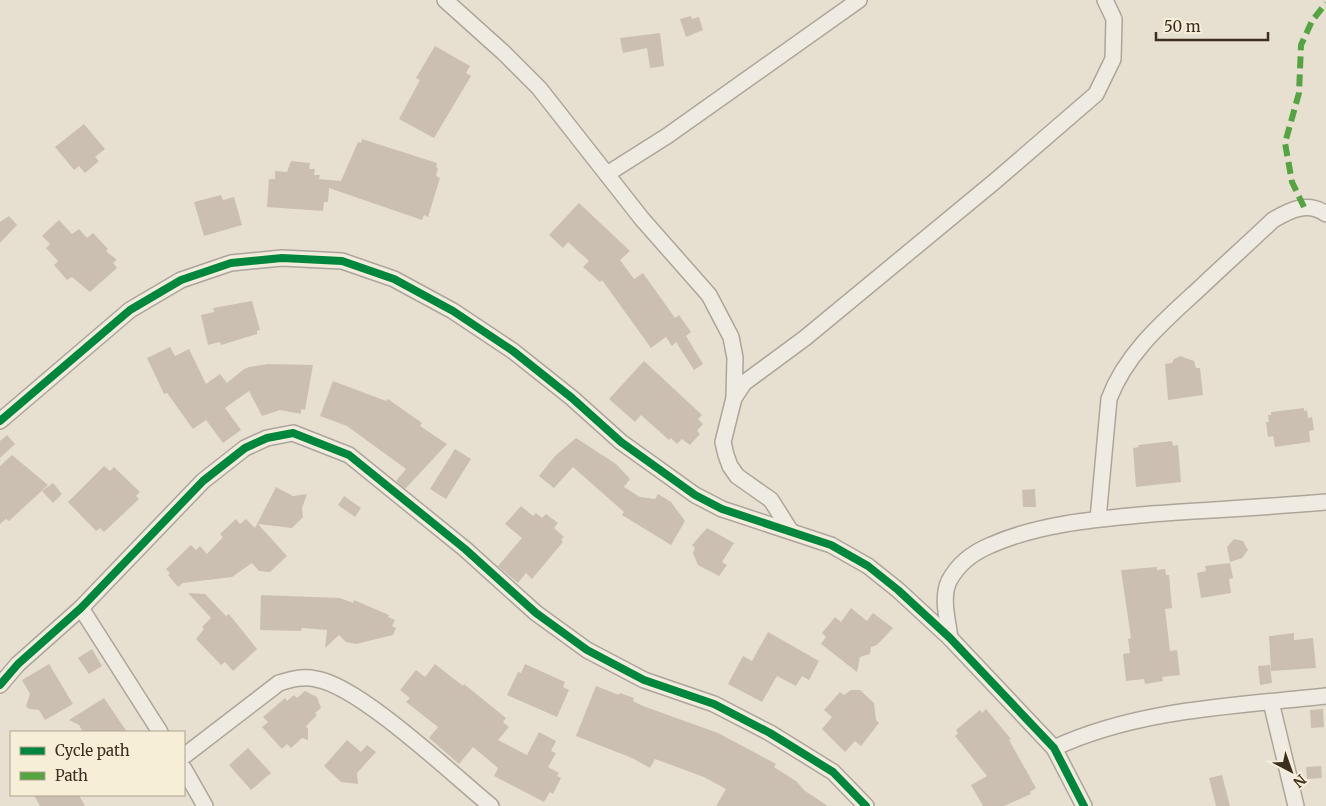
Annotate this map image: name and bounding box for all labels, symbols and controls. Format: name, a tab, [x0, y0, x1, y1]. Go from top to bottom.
scale bar	[1156, 10, 1268, 42]
text: 50 m	[1164, 17, 1201, 36]
legend	[10, 731, 185, 796]
text: Cycle path	[55, 741, 130, 760]
north arrow	[1266, 746, 1316, 796]
text: Path	[55, 766, 88, 785]
text: N	[1289, 770, 1310, 791]

